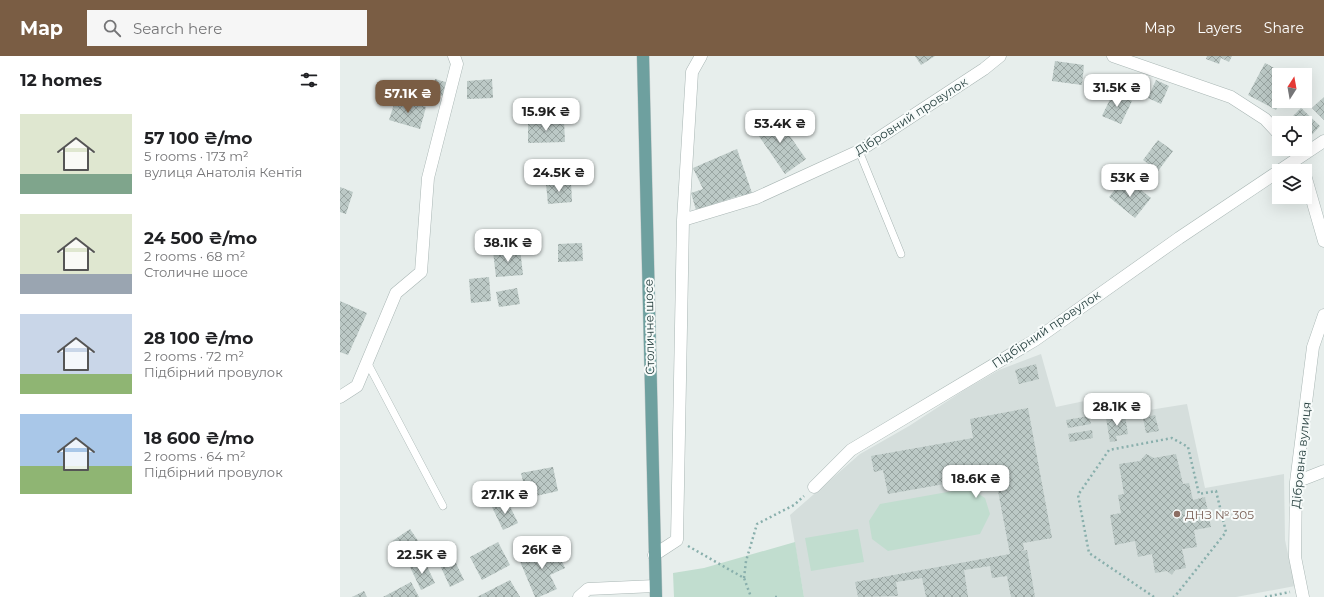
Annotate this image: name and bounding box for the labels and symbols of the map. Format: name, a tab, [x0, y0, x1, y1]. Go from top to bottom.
north arrow	[1272, 68, 1312, 108]
street label: Дібровний провулок	[852, 74, 970, 158]
pin: 31.5K ₴	[1080, 74, 1154, 108]
pin: 57.1K ₴	[371, 80, 445, 114]
pin: 15.9K ₴	[509, 98, 583, 132]
pin: 53.4K ₴	[743, 110, 817, 144]
pin: 24.5K ₴	[522, 159, 596, 193]
pin: 53K ₴	[1102, 164, 1158, 198]
pin: 38.1K ₴	[471, 229, 545, 263]
street label: Столичне шосе	[641, 279, 657, 375]
street label: Підбірний провулок	[989, 287, 1103, 371]
pin: 28.1K ₴	[1080, 393, 1154, 427]
street label: Дібровна вулиця	[1288, 401, 1314, 509]
pin: 18.6K ₴	[939, 465, 1013, 499]
pin: 27.1K ₴	[468, 481, 542, 515]
place label: ДНЗ № 305	[1185, 507, 1254, 522]
marker: ДНЗ № 305	[1172, 509, 1182, 519]
pin: 26K ₴	[514, 536, 570, 570]
pin: 22.5K ₴	[385, 541, 459, 575]

